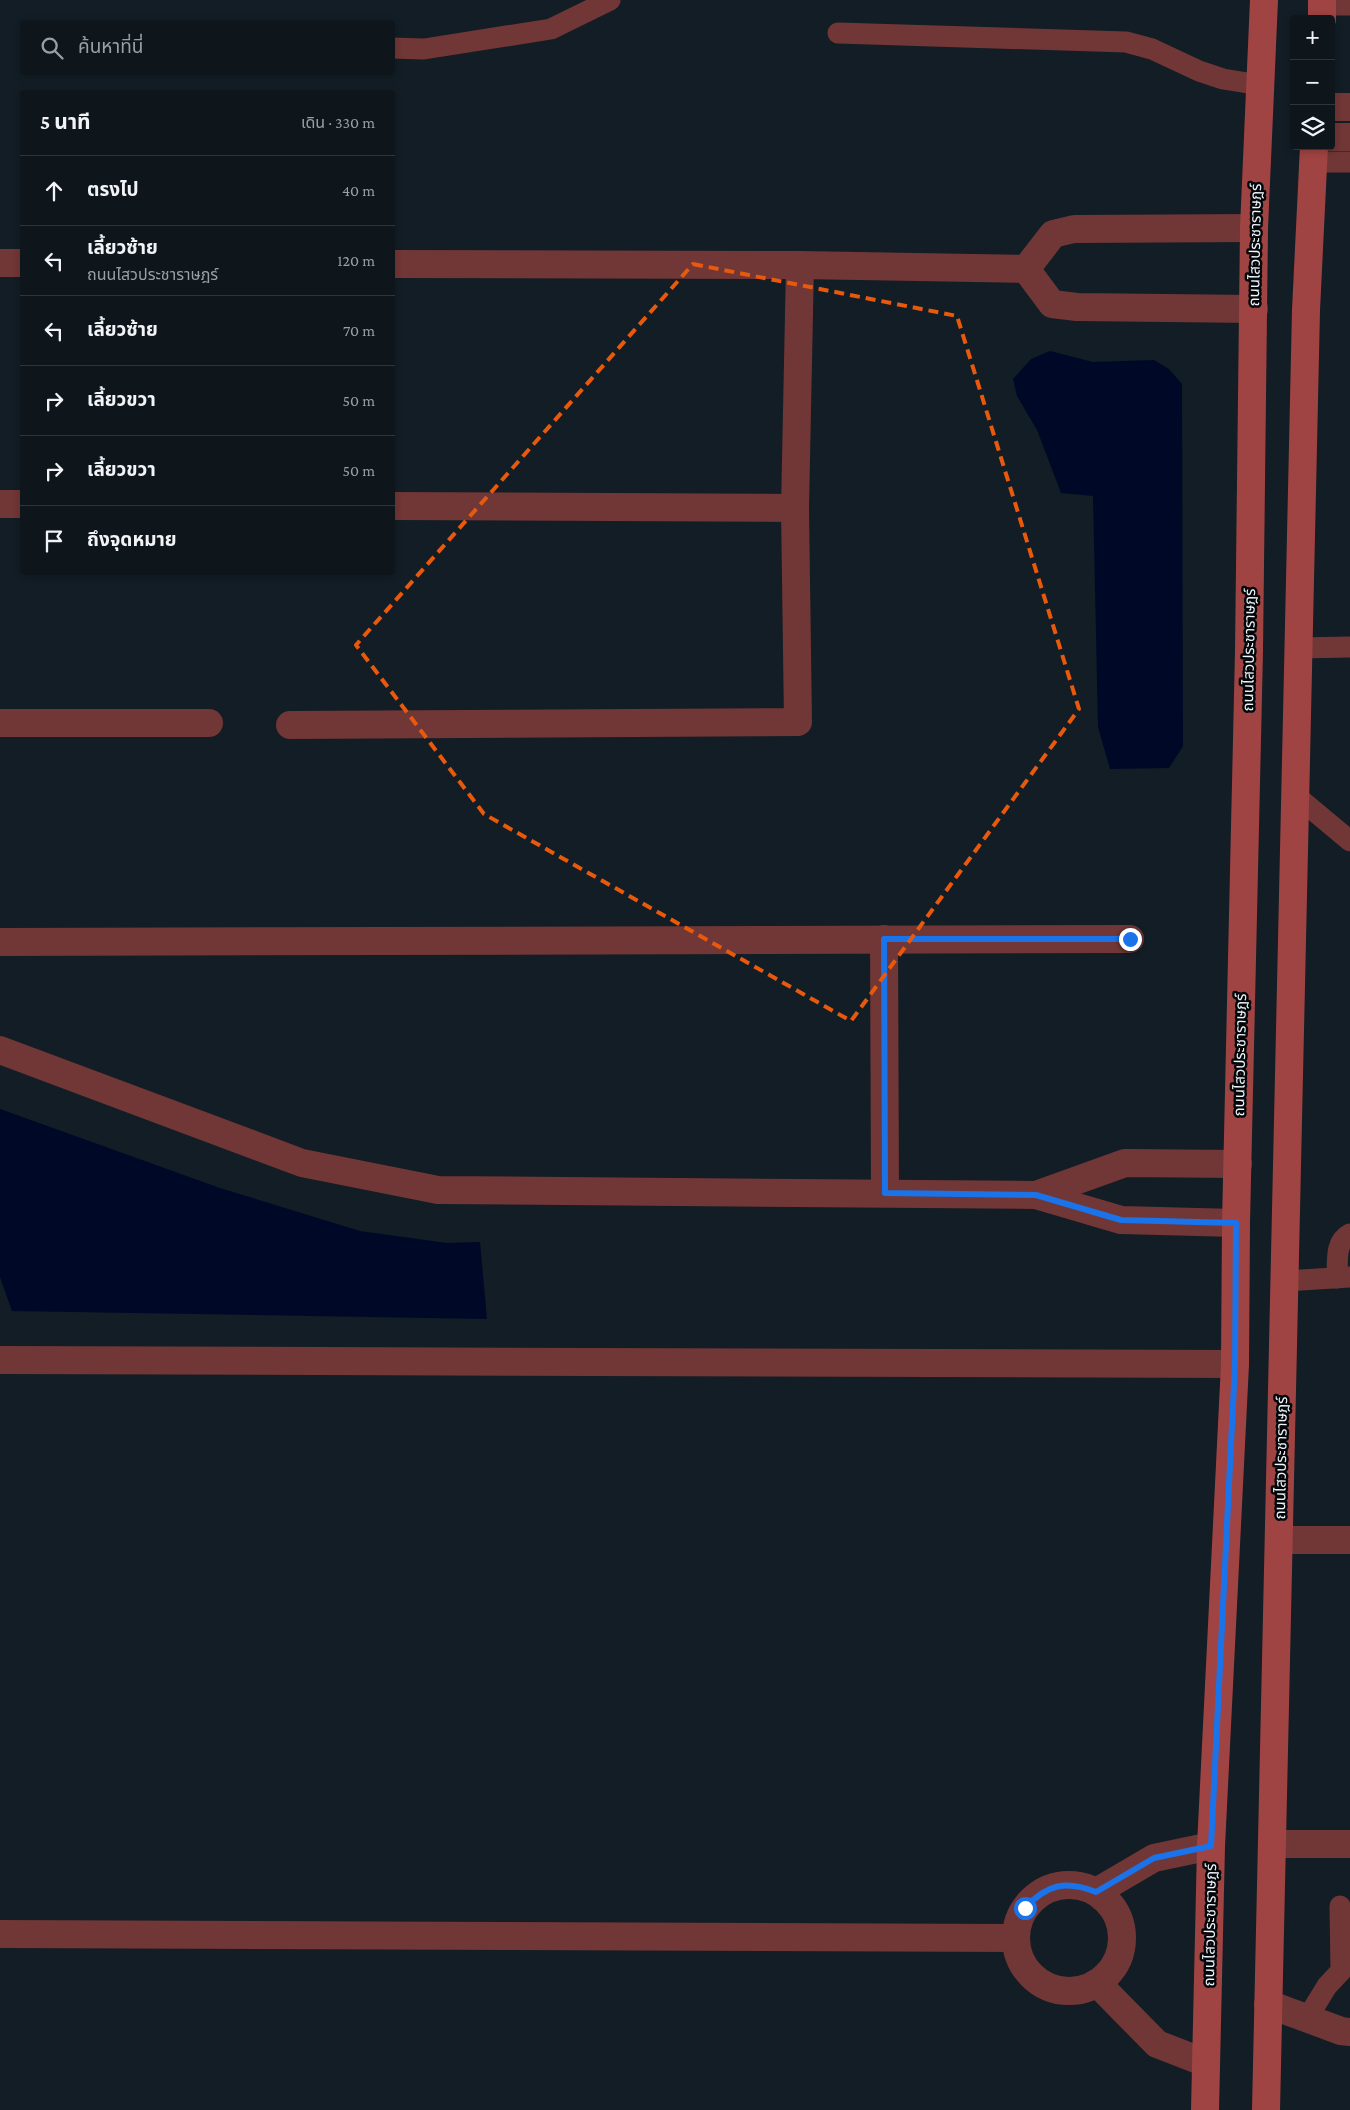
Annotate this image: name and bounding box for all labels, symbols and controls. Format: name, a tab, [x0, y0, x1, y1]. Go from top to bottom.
map controls	[1290, 15, 1335, 150]
button: +	[1290, 15, 1335, 60]
search box	[20, 20, 395, 75]
icon: search	[38, 34, 66, 62]
text: ค้นหาที่นี่	[78, 36, 143, 57]
button: −	[1290, 60, 1335, 105]
button: layers	[1290, 105, 1335, 150]
text: 5 นาที	[40, 110, 91, 134]
text: เดิน · 330 m	[301, 114, 375, 131]
icon: ahead	[40, 177, 68, 205]
text: ตรงไป	[87, 179, 139, 200]
text: 40 m	[342, 182, 375, 199]
street label: ถนนไสวประชาราษฎร์	[1246, 183, 1264, 307]
text: เลี้ยวซ้าย	[87, 237, 158, 258]
icon: left	[40, 247, 68, 275]
text: 120 m	[337, 252, 375, 269]
text: ถนนไสวประชาราษฎร์	[87, 266, 218, 283]
icon: left	[40, 317, 68, 345]
text: เลี้ยวซ้าย	[87, 319, 158, 340]
text: 70 m	[343, 322, 375, 339]
icon: right	[40, 387, 68, 415]
text: เลี้ยวขวา	[87, 389, 156, 410]
text: 50 m	[343, 392, 375, 409]
icon: right	[40, 457, 68, 485]
text: เลี้ยวขวา	[87, 459, 156, 480]
text: 50 m	[343, 462, 375, 479]
icon: arrive	[40, 527, 68, 555]
text: ถึงจุดหมาย	[87, 529, 177, 550]
street label: ถนนไสวประชาราษฎร์	[1240, 588, 1258, 712]
route end	[1119, 928, 1142, 951]
street label: ถนนไสวประชาราษฎร์	[1231, 993, 1249, 1117]
street label: ถนนไสวประชาราษฎร์	[1272, 1396, 1290, 1520]
street label: ถนนไสวประชาราษฎร์	[1201, 1863, 1219, 1987]
route start	[1014, 1897, 1037, 1920]

